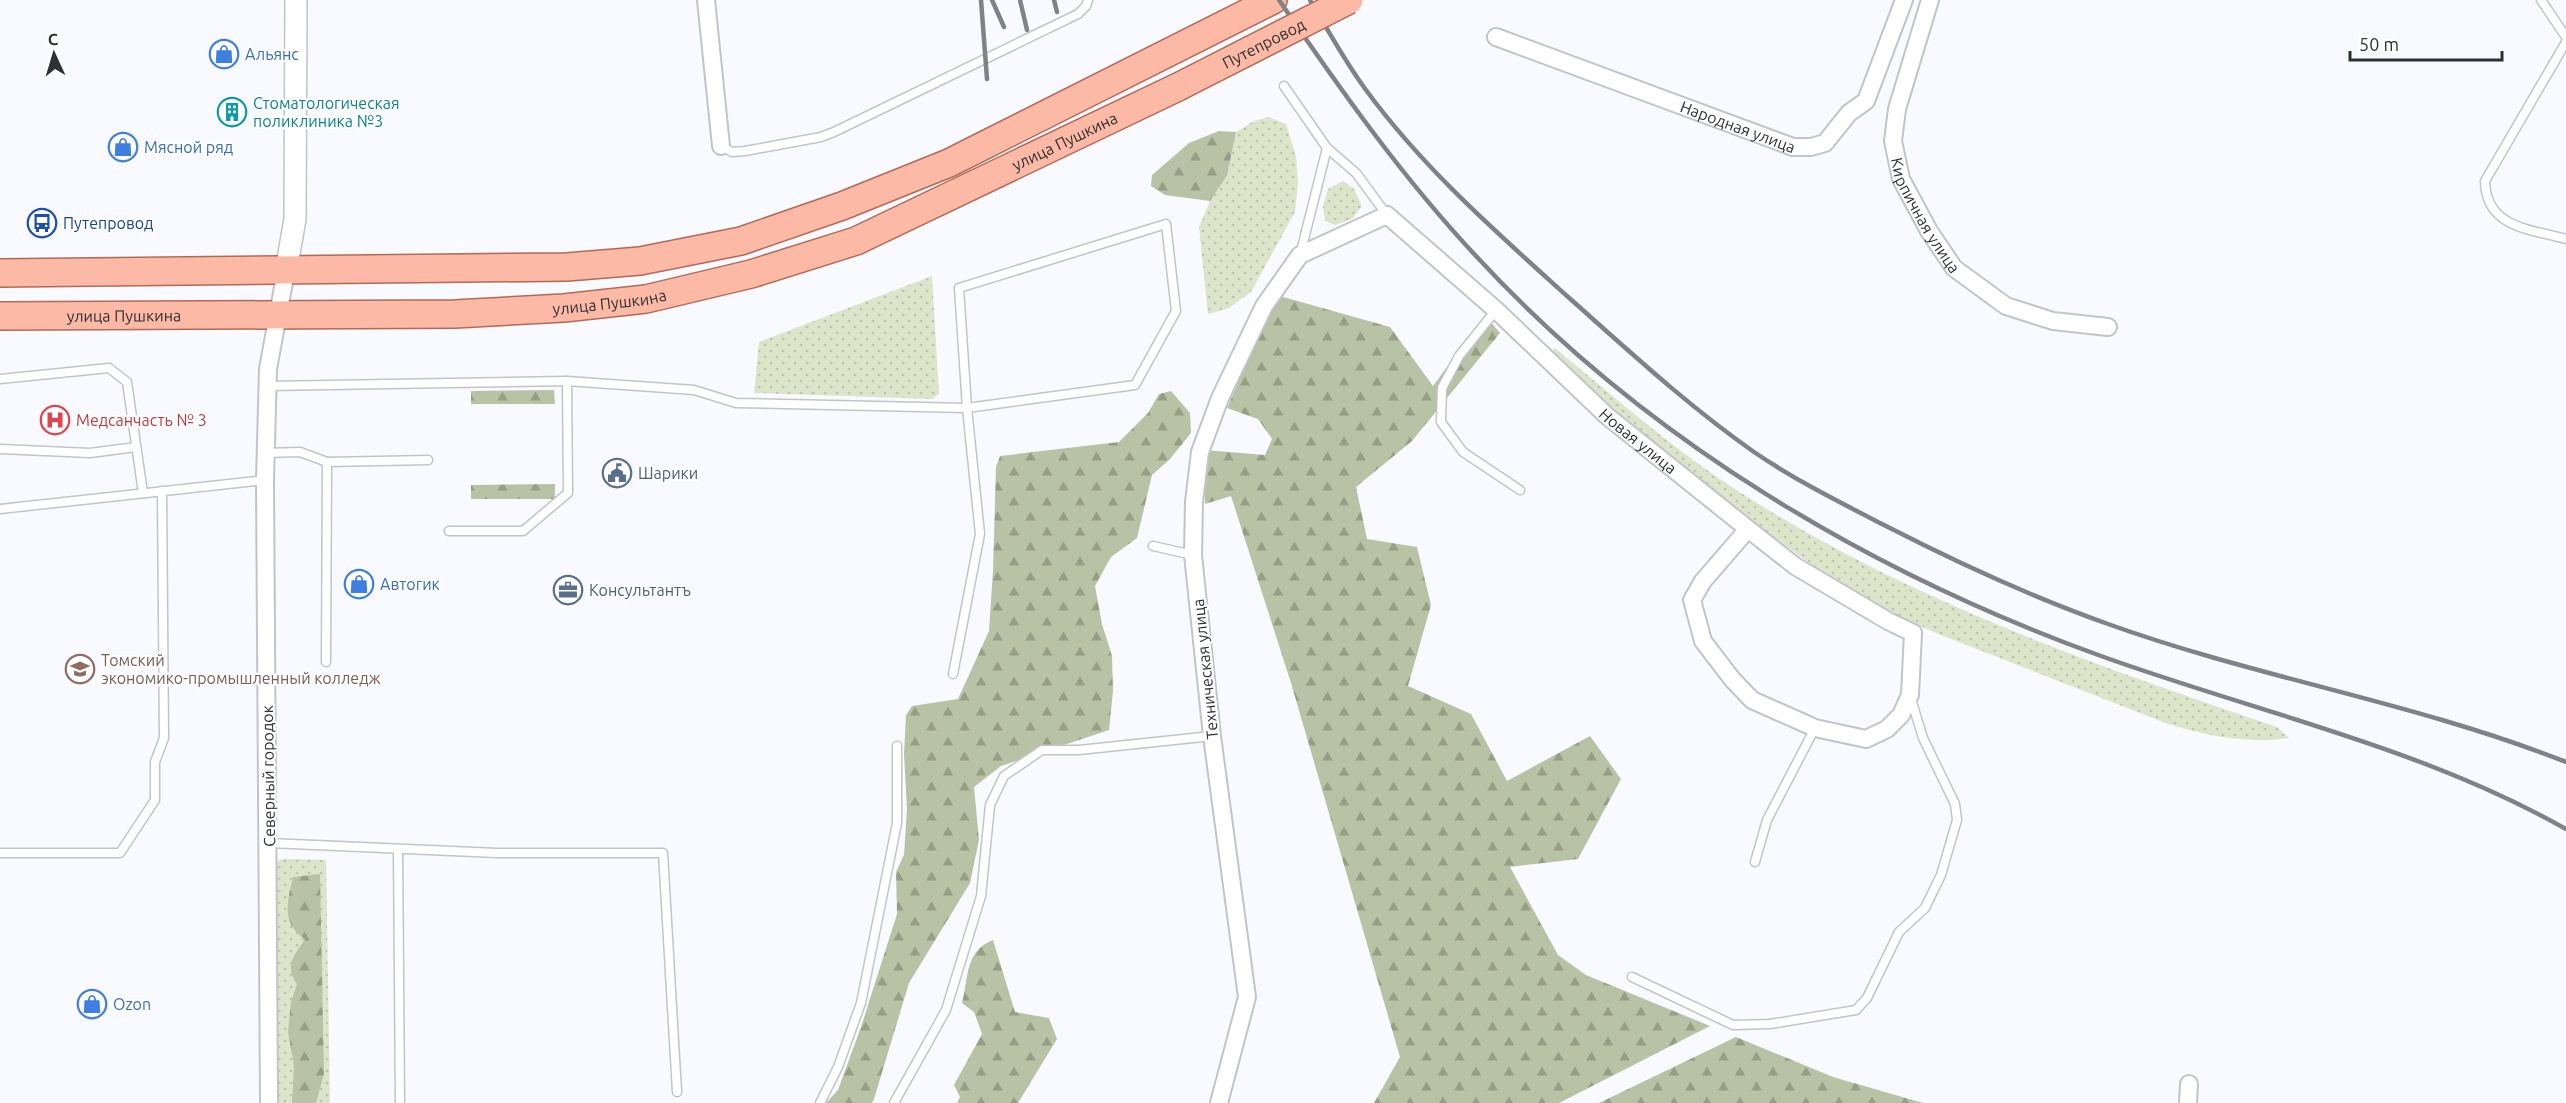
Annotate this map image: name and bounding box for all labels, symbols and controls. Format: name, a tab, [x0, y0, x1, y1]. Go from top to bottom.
street label: Путепровод	[1219, 15, 1308, 72]
north arrow	[24, 24, 84, 84]
scale bar	[2350, 24, 2502, 62]
text: С	[47, 30, 59, 48]
text: 50 m	[2359, 34, 2399, 54]
shop icon: Альянс	[208, 38, 240, 70]
place label: Альянс	[245, 45, 299, 63]
place label: Стоматологическая поликлиника №3	[253, 94, 400, 130]
building icon: Стоматологическая поликлиника №3	[216, 96, 248, 128]
street label: Народная улица	[1678, 97, 1798, 156]
street label: улица Пушкина	[1009, 108, 1120, 174]
shop icon: Мясной ряд	[107, 131, 139, 163]
place label: Мясной ряд	[144, 138, 233, 156]
street label: Кирпичная улица	[1888, 156, 1964, 276]
bus stop icon: Путепровод	[26, 207, 58, 239]
place label: Путепровод	[63, 214, 154, 232]
street label: улица Пушкина	[552, 285, 668, 318]
street label: улица Пушкина	[67, 306, 181, 325]
hospital icon: Медсанчасть № 3	[39, 404, 71, 436]
street label: Новая улица	[1596, 405, 1680, 477]
place label: Медсанчасть № 3	[76, 411, 207, 429]
public building icon: Шарики	[601, 457, 633, 489]
place label: Шарики	[638, 464, 698, 482]
shop icon: Автогик	[343, 568, 375, 600]
office icon: Консультантъ	[552, 574, 584, 606]
place label: Автогик	[380, 575, 440, 593]
place label: Консультантъ	[589, 581, 691, 599]
street label: Техническая улица	[1189, 598, 1221, 740]
place label: Томский экономико-промышленный колледж	[101, 651, 381, 687]
school or university icon: Томский экономико-промышленный колледж	[64, 653, 96, 685]
street label: Северный городок	[258, 705, 278, 847]
shop icon: Ozon	[76, 988, 108, 1020]
place label: Ozon	[113, 995, 151, 1013]

